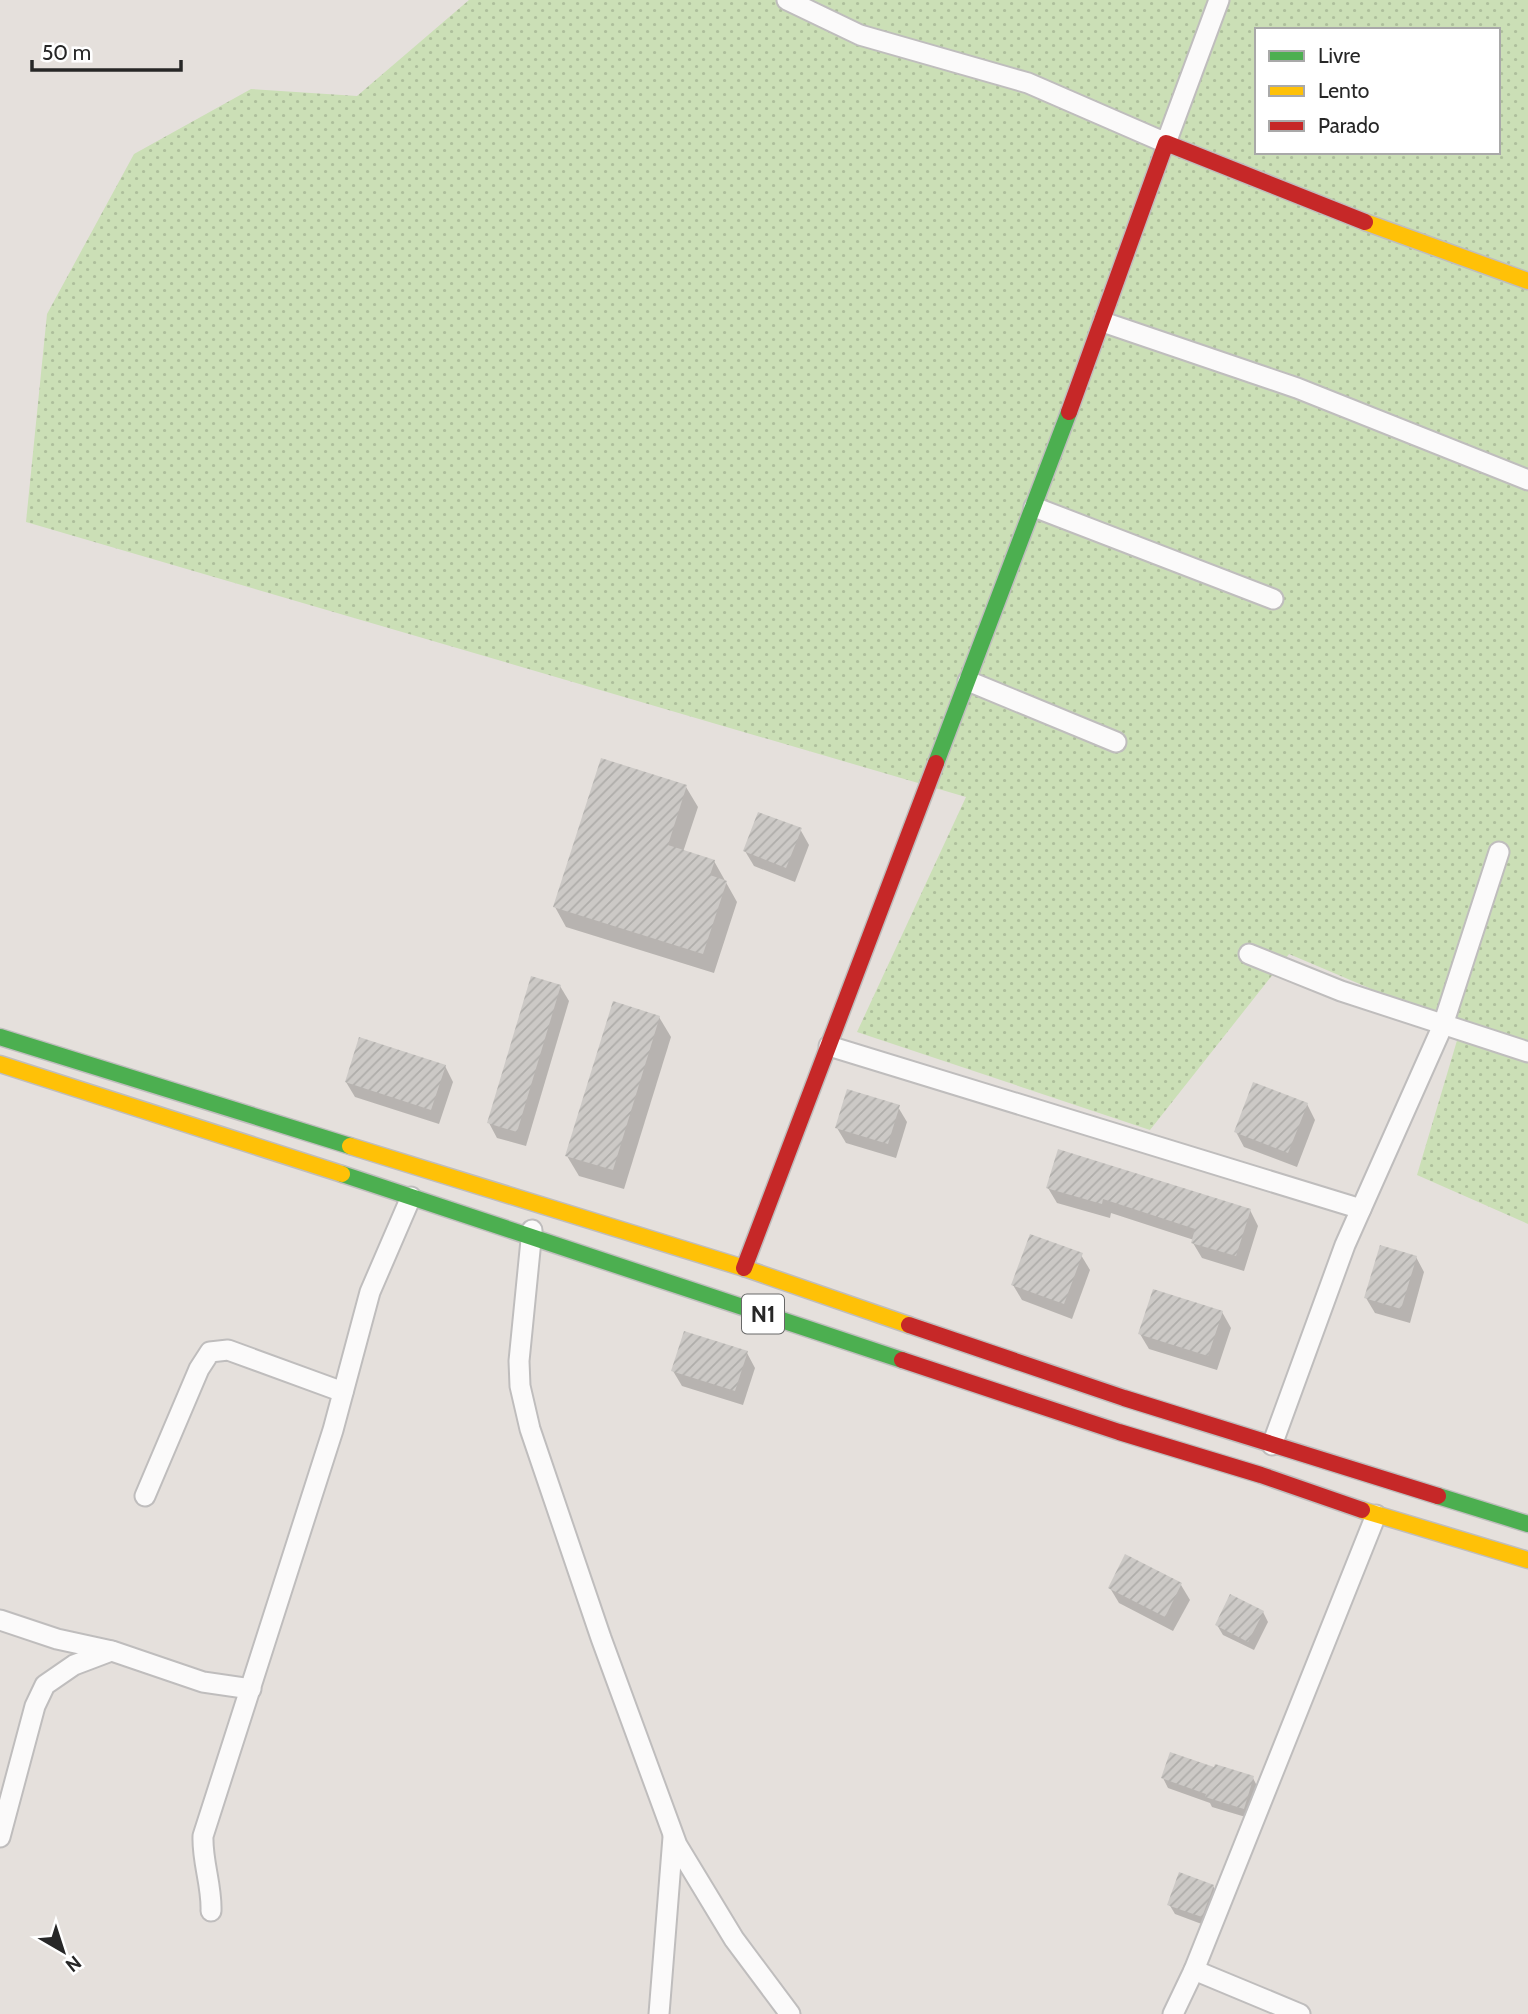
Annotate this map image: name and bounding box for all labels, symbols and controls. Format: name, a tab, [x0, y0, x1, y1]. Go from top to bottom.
scale bar	[32, 28, 180, 72]
legend	[1255, 28, 1500, 154]
text: 50 m	[42, 40, 91, 65]
text: Livre	[1318, 43, 1361, 68]
text: Lento	[1318, 78, 1369, 103]
text: Parado	[1318, 113, 1380, 138]
road number: N1	[742, 1294, 784, 1334]
north arrow	[28, 1916, 98, 1986]
text: N	[61, 1951, 86, 1977]

